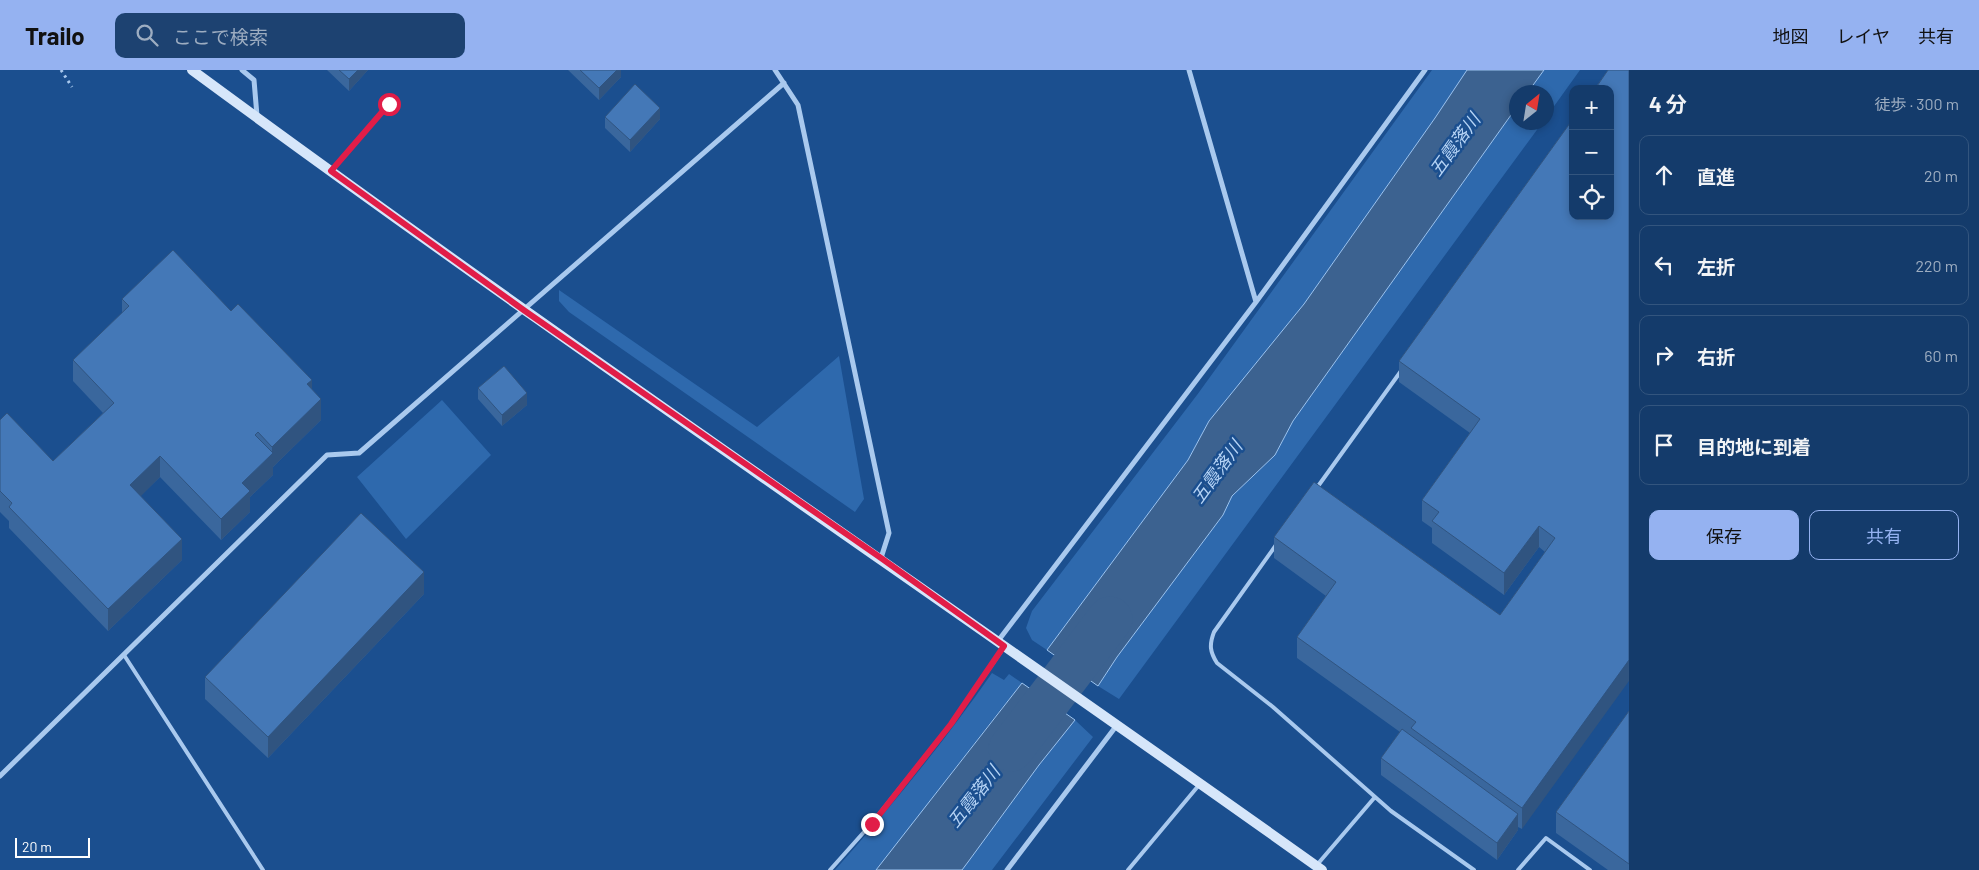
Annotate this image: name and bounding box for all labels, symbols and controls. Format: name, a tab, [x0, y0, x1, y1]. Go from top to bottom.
search box	[115, 13, 465, 58]
text: Trailo	[25, 21, 85, 50]
icon: search	[133, 21, 161, 49]
text: ここで検索	[173, 25, 268, 48]
text: 地図	[1773, 25, 1809, 47]
text: レイヤ	[1837, 25, 1890, 47]
text: 共有	[1918, 25, 1954, 47]
north arrow	[1509, 85, 1554, 130]
map controls	[1569, 85, 1614, 220]
button: +	[1569, 85, 1614, 130]
text: 4 分	[1649, 91, 1687, 116]
route start	[378, 93, 401, 116]
text: 徒歩 · 300 m	[1874, 94, 1959, 113]
water label: 五霞落川	[1424, 107, 1485, 180]
button: −	[1569, 130, 1614, 175]
icon: ahead	[1650, 161, 1678, 189]
text: 直進	[1697, 165, 1735, 188]
text: 20 m	[1924, 166, 1958, 185]
button: locate	[1569, 175, 1614, 220]
icon: left	[1650, 251, 1678, 279]
text: 左折	[1697, 255, 1735, 278]
text: 220 m	[1915, 256, 1958, 275]
icon: right	[1650, 341, 1678, 369]
text: 右折	[1697, 345, 1735, 368]
text: 60 m	[1924, 346, 1958, 365]
icon: arrive	[1650, 431, 1678, 459]
water label: 五霞落川	[1186, 434, 1247, 507]
text: 目的地に到着	[1697, 435, 1811, 458]
button: 保存	[1649, 510, 1799, 560]
button: 共有	[1809, 510, 1959, 560]
water label: 五霞落川	[942, 760, 1005, 832]
route end	[861, 813, 884, 836]
scale bar	[15, 835, 90, 858]
text: 20 m	[22, 838, 52, 855]

